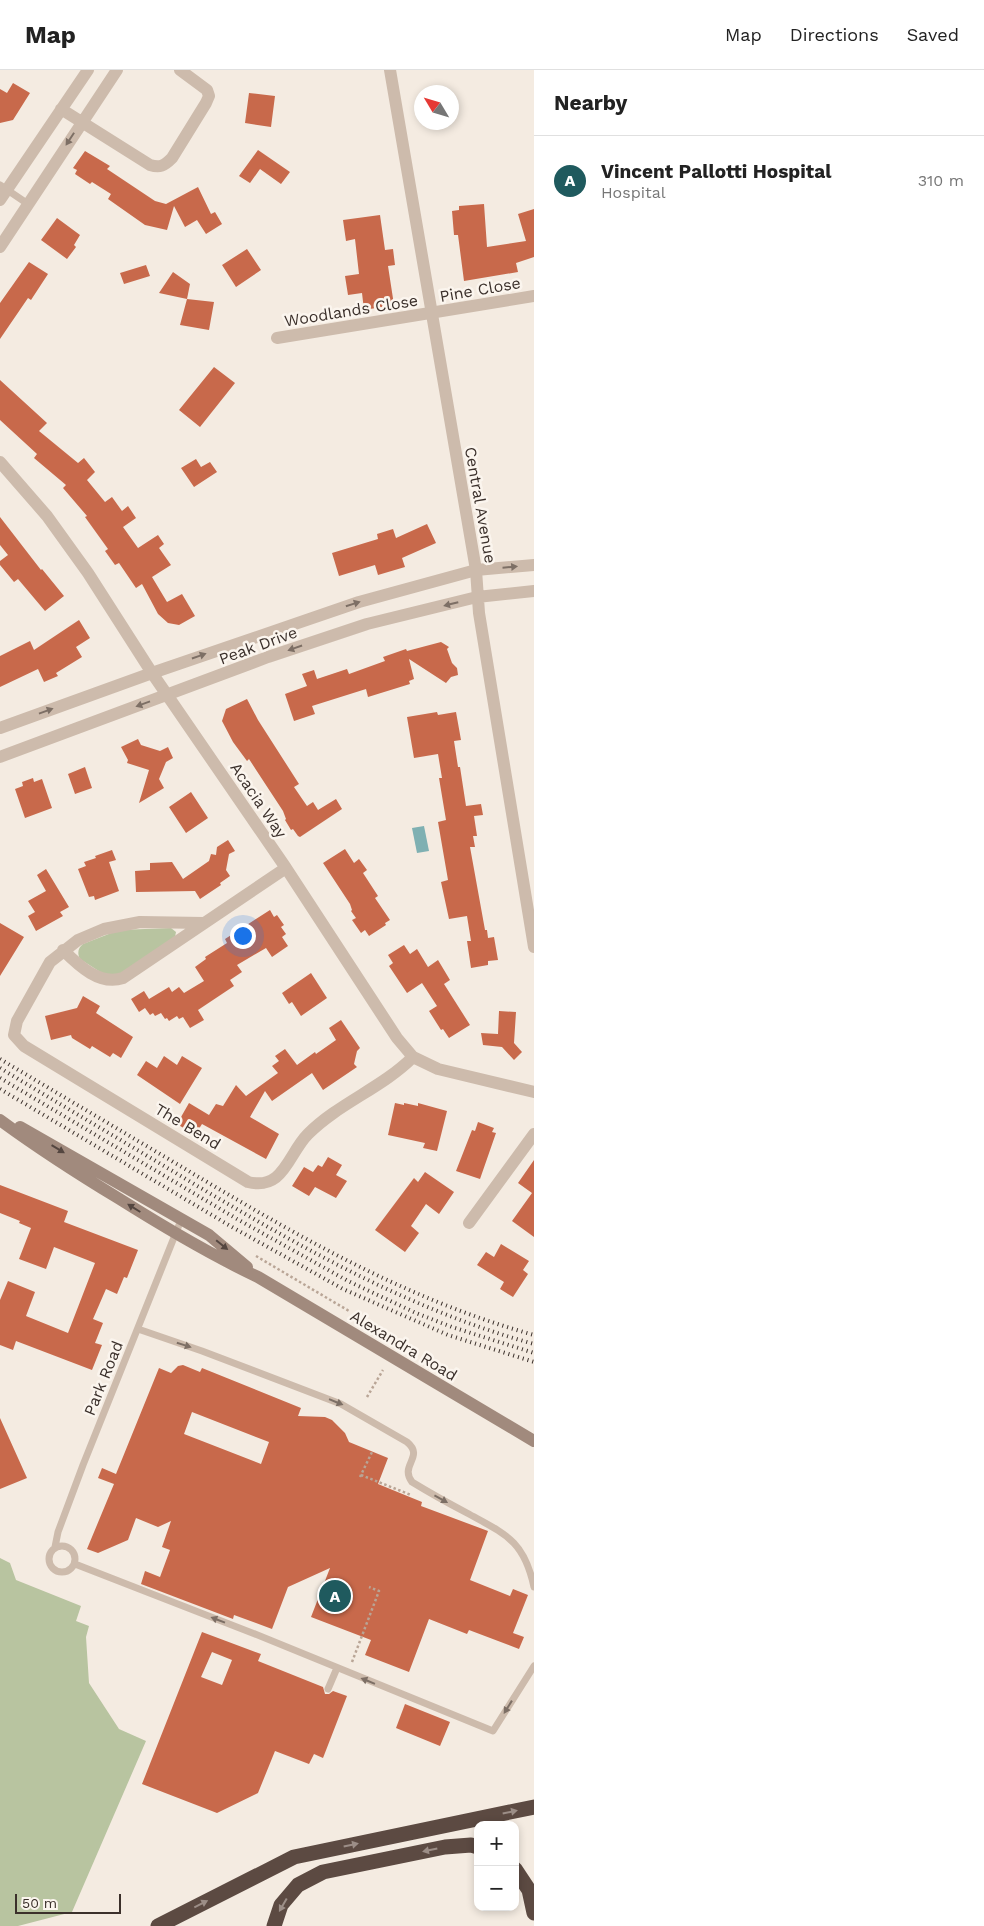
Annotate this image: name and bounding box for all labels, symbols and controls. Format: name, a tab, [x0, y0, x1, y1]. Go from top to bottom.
text: Map	[25, 21, 76, 49]
text: Map	[725, 24, 762, 45]
text: Directions	[790, 24, 879, 45]
text: Saved	[907, 24, 959, 45]
north arrow	[414, 85, 459, 130]
text: Nearby	[554, 90, 627, 115]
one-way arrow	[65, 133, 75, 146]
text: Vincent Pallotti Hospital	[601, 160, 832, 183]
text: A	[565, 171, 575, 190]
text: 310 m	[918, 171, 964, 190]
text: Hospital	[601, 183, 666, 202]
street label: Pine Close	[438, 273, 522, 306]
street label: Woodlands Close	[283, 291, 419, 330]
street label: Central Avenue	[461, 445, 500, 565]
one-way arrow	[503, 563, 519, 571]
one-way arrow	[345, 600, 360, 608]
one-way arrow	[444, 600, 459, 608]
street label: Peak Drive	[216, 623, 300, 668]
one-way arrow	[288, 645, 303, 652]
one-way arrow	[191, 652, 206, 659]
one-way arrow	[135, 700, 150, 708]
one-way arrow	[39, 707, 54, 715]
street label: Acacia Way	[226, 759, 291, 842]
your location	[230, 923, 256, 949]
street label: The Bend	[151, 1099, 224, 1154]
one-way arrow	[52, 1144, 65, 1153]
one-way arrow	[127, 1204, 140, 1213]
one-way arrow	[215, 1240, 228, 1251]
street label: Alexandra Road	[347, 1306, 461, 1385]
street label: Park Road	[80, 1338, 127, 1418]
one-way arrow	[176, 1342, 191, 1350]
one-way arrow	[329, 1398, 344, 1406]
one-way arrow	[434, 1495, 449, 1503]
pin: A	[319, 1577, 351, 1615]
one-way arrow	[210, 1616, 225, 1624]
one-way arrow	[361, 1677, 376, 1684]
one-way arrow	[503, 1700, 513, 1713]
one-way arrow	[503, 1808, 518, 1816]
map controls	[474, 1821, 519, 1911]
button: +	[474, 1821, 519, 1866]
one-way arrow	[344, 1841, 359, 1849]
one-way arrow	[422, 1846, 437, 1854]
button: −	[474, 1866, 519, 1911]
scale bar	[15, 1891, 121, 1914]
text: 50 m	[22, 1895, 57, 1911]
one-way arrow	[279, 1898, 287, 1913]
one-way arrow	[194, 1900, 208, 1908]

